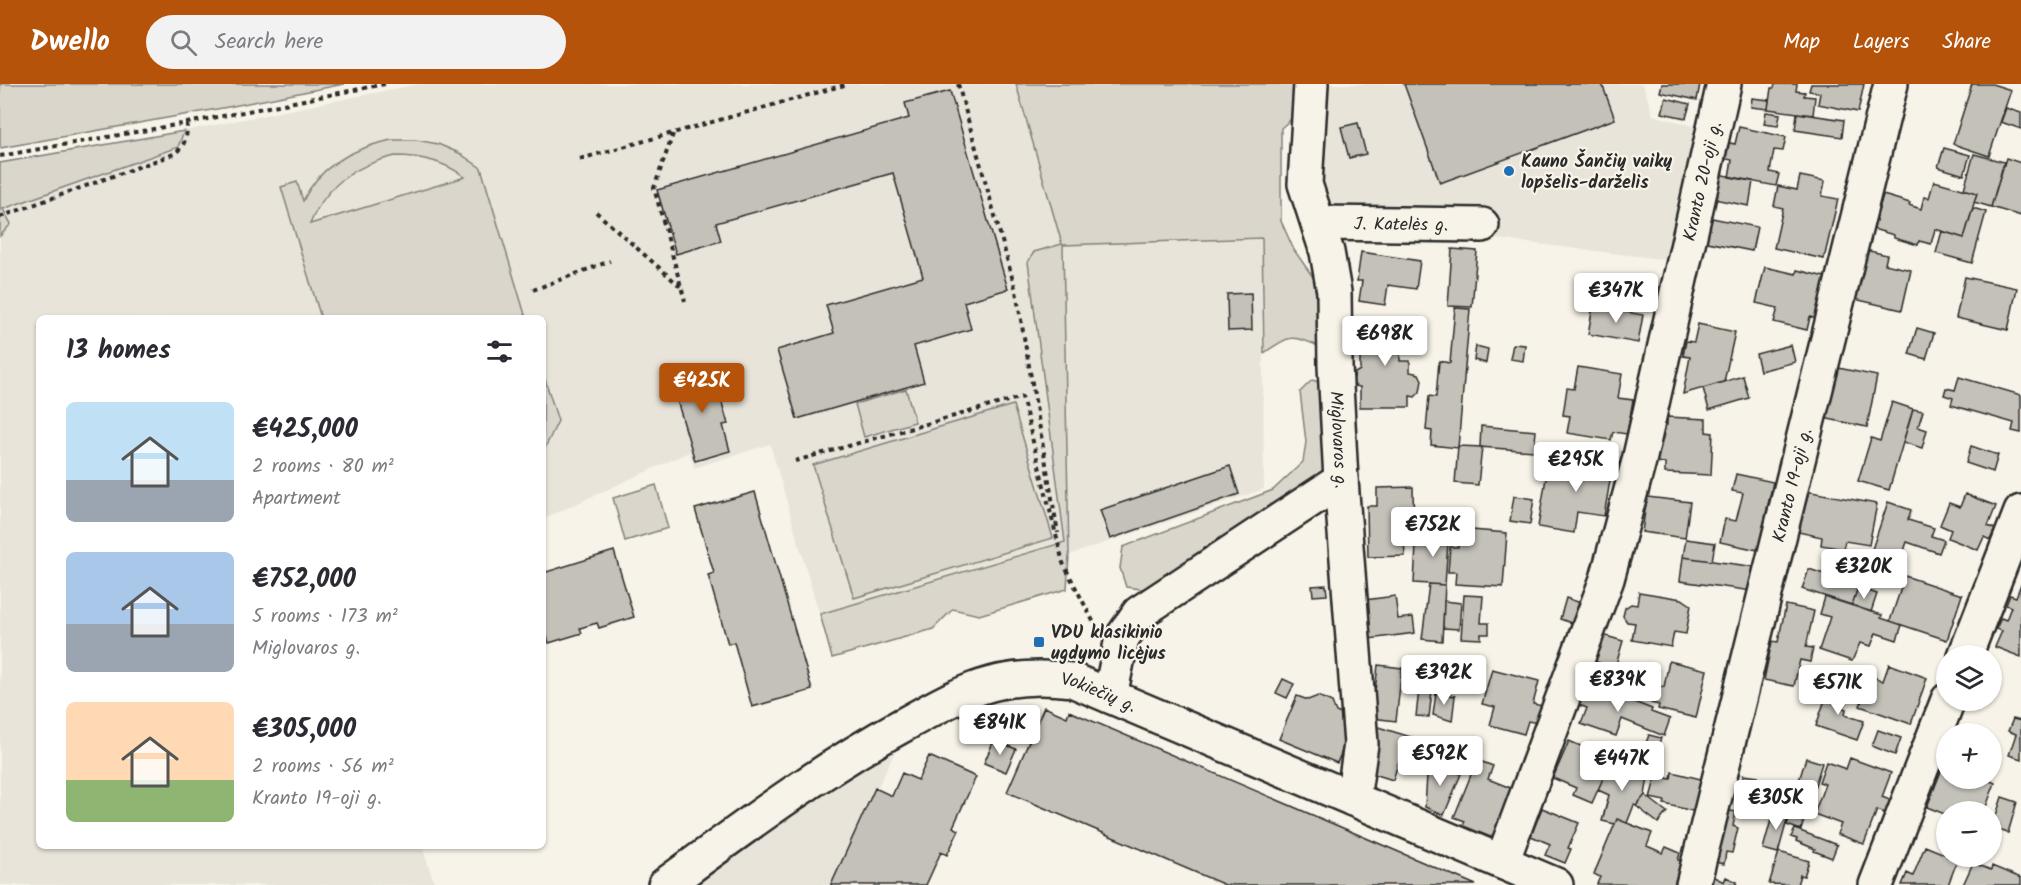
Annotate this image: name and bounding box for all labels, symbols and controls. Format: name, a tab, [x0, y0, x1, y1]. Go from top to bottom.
search box	[146, 15, 566, 69]
text: Dwello	[30, 20, 110, 65]
text: Search here	[215, 25, 323, 60]
icon: search	[167, 26, 200, 59]
text: Map	[1783, 26, 1820, 59]
text: Layers	[1853, 26, 1909, 59]
text: Share	[1942, 26, 1991, 59]
street label: Kranto 20-oji g.	[1676, 119, 1731, 244]
place label: Kauno Šančių vaikų lopšelis-darželis	[1521, 148, 1672, 198]
marker: Kauno Šančių vaikų lopšelis-darželis	[1502, 164, 1516, 178]
street label: J. Katelės g.	[1354, 210, 1448, 241]
pin: €347K	[1574, 273, 1658, 324]
text: €347K	[1588, 276, 1644, 308]
pin: €698K	[1343, 316, 1427, 367]
text: €698K	[1356, 319, 1414, 351]
text: 13 homes	[66, 330, 171, 372]
icon: filters	[483, 335, 516, 368]
pin: €425K	[660, 363, 744, 414]
text: €425K	[673, 366, 731, 398]
street label: Miglovaros g.	[1320, 390, 1355, 490]
text: €425,000	[252, 409, 358, 451]
street label: Kranto 19-oji g.	[1765, 425, 1821, 546]
icon: home	[114, 426, 186, 498]
pin: €295K	[1534, 442, 1618, 493]
text: €295K	[1548, 445, 1604, 477]
text: 2 rooms · 80 m²	[252, 451, 394, 483]
text: Apartment	[252, 483, 341, 515]
pin: €752K	[1391, 507, 1475, 558]
text: €752K	[1405, 510, 1461, 542]
pin: €320K	[1822, 549, 1906, 600]
text: €320K	[1835, 552, 1893, 584]
text: €752,000	[252, 559, 356, 601]
icon: home	[114, 576, 186, 648]
text: 5 rooms · 173 m²	[252, 601, 398, 633]
place label: VDU klasikinio ugdymo licėjus	[1051, 619, 1166, 669]
text: Miglovaros g.	[252, 633, 360, 665]
marker: VDU klasikinio ugdymo licėjus	[1032, 635, 1046, 649]
map controls	[1936, 645, 2002, 867]
button: layers	[1936, 645, 2002, 711]
pin: €392K	[1402, 655, 1486, 706]
text: €392K	[1415, 658, 1473, 690]
pin: €839K	[1576, 662, 1660, 713]
text: €839K	[1589, 665, 1647, 697]
pin: €571K	[1796, 665, 1880, 716]
street label: Vokiečių g.	[1060, 666, 1141, 722]
text: €571K	[1813, 668, 1863, 700]
pin: €841K	[958, 705, 1042, 756]
text: €841K	[973, 708, 1027, 740]
text: €305,000	[252, 709, 356, 751]
button: +	[1936, 723, 2002, 789]
icon: home	[114, 726, 186, 798]
pin: €592K	[1398, 736, 1482, 787]
text: €592K	[1412, 739, 1468, 771]
pin: €447K	[1580, 741, 1664, 792]
text: €447K	[1594, 744, 1650, 776]
text: 2 rooms · 56 m²	[252, 751, 394, 783]
pin: €305K	[1734, 780, 1818, 831]
text: Kranto 19-oji g.	[252, 783, 382, 815]
text: €305K	[1748, 783, 1804, 815]
button: −	[1936, 801, 2002, 867]

